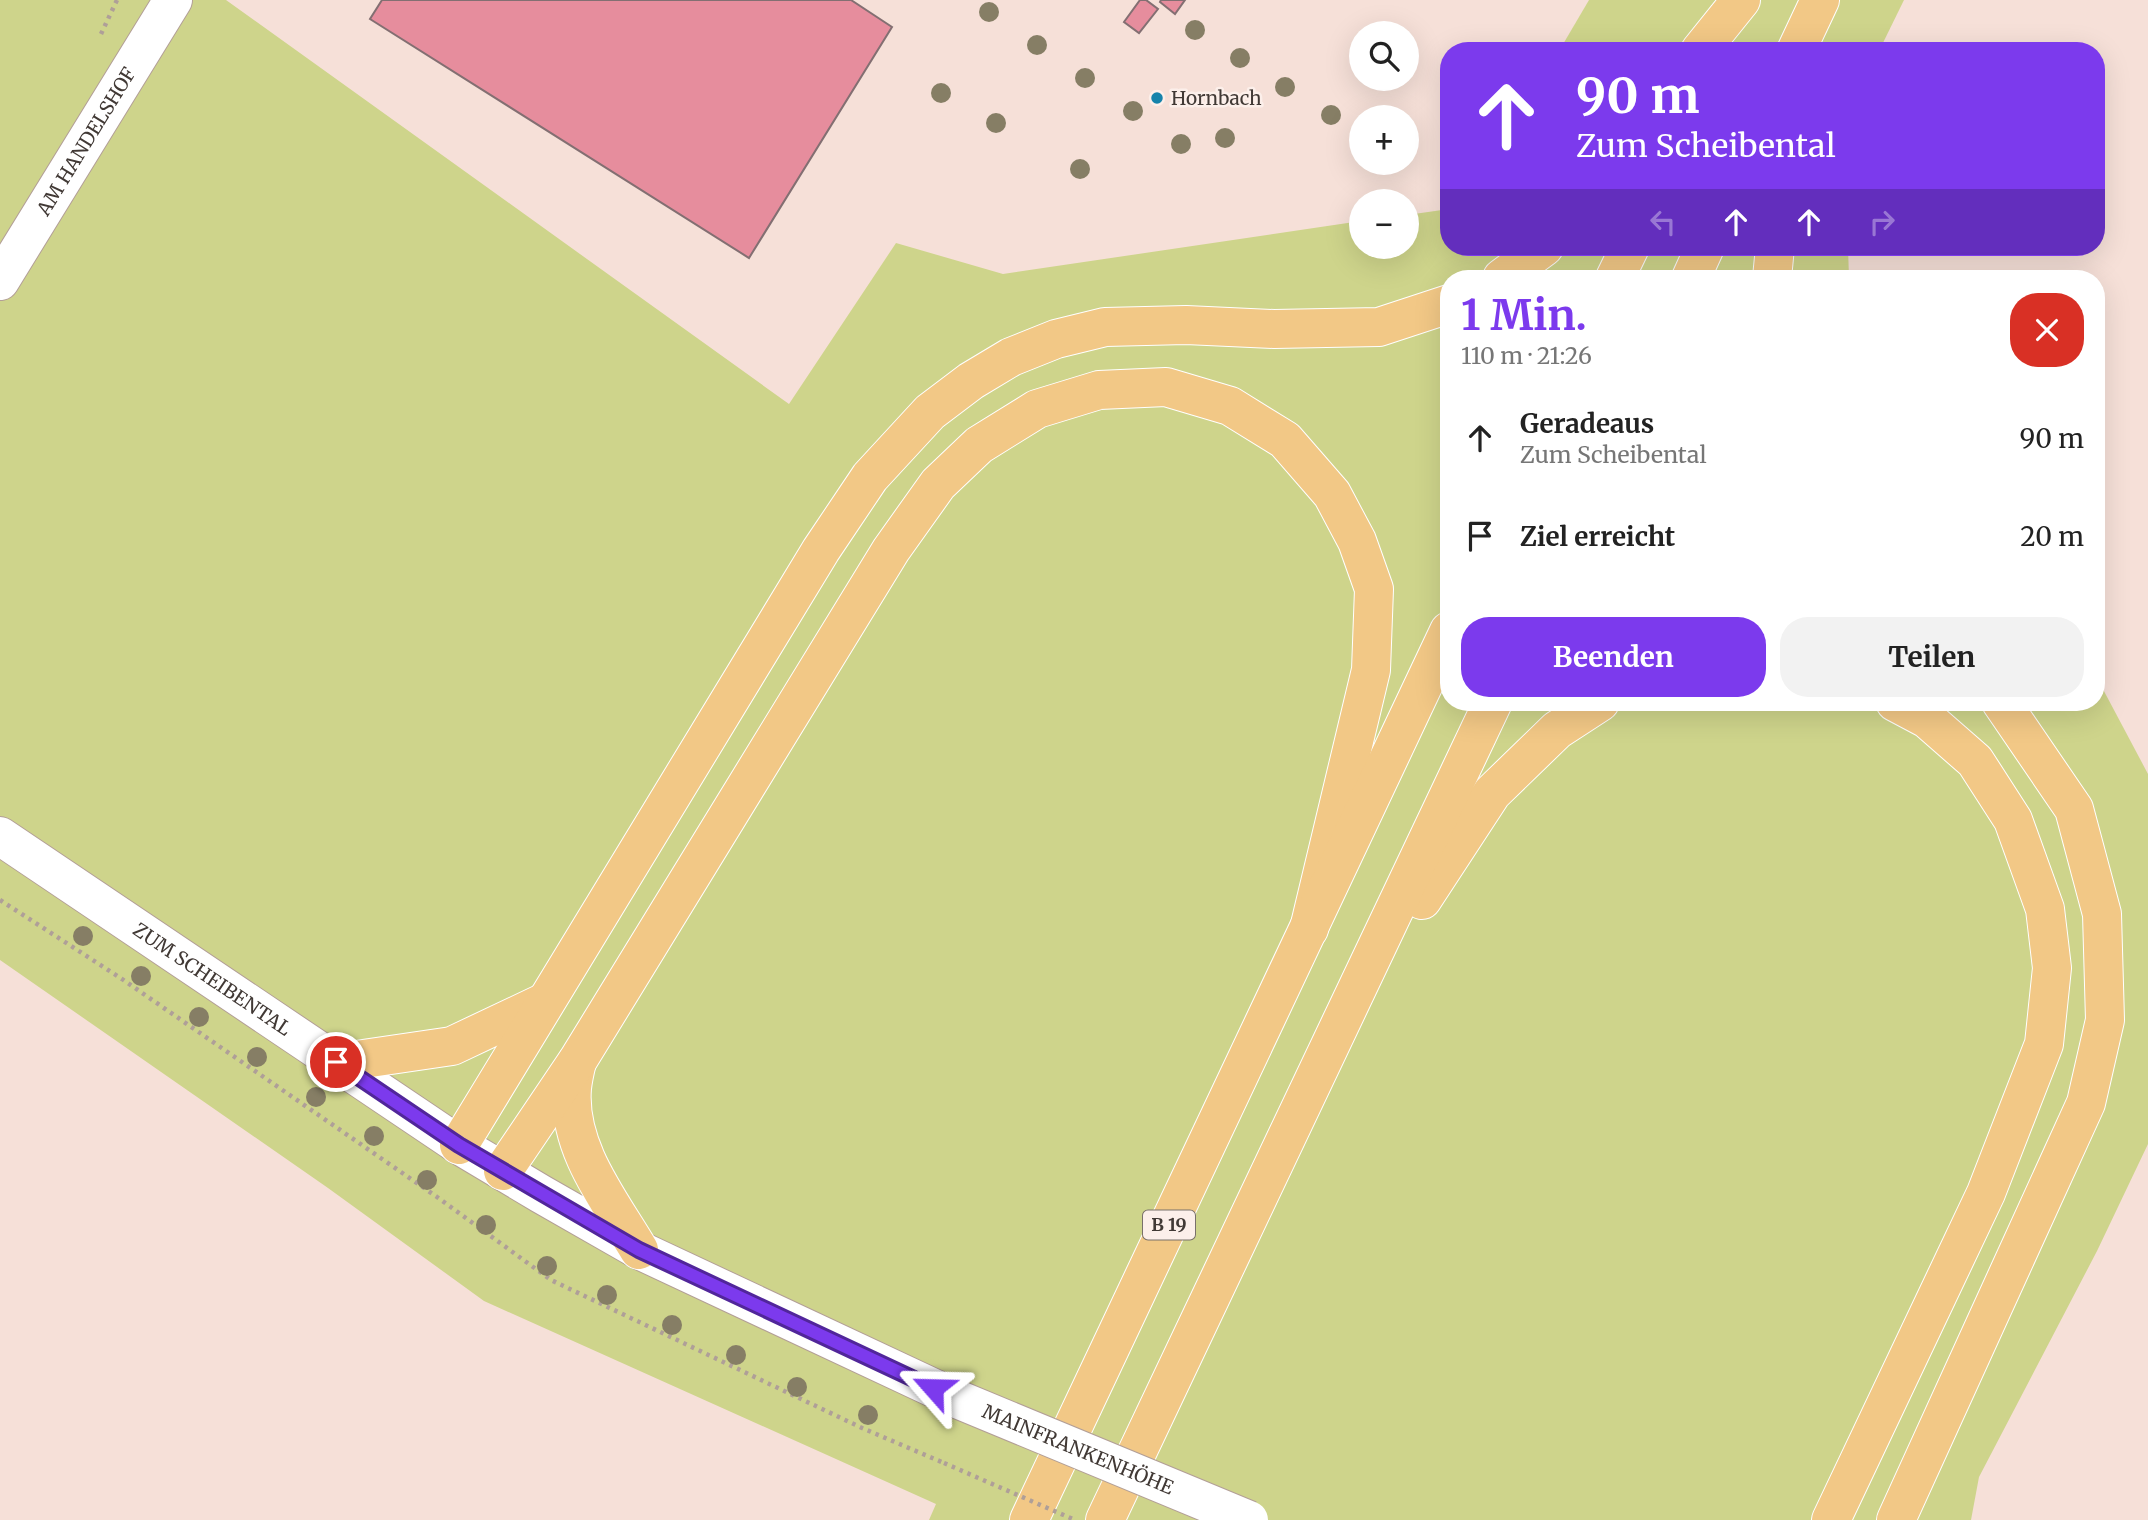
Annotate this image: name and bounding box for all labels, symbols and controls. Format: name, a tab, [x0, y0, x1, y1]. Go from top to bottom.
map controls	[1349, 21, 1419, 259]
button: search	[1349, 21, 1419, 91]
street label: AM HANDELSHOF	[31, 62, 141, 221]
text: 90 m	[1576, 65, 1700, 126]
icon: ahead	[1461, 70, 1552, 161]
place label: Hornbach	[1171, 86, 1262, 110]
marker: Hornbach	[1149, 90, 1165, 106]
button: +	[1349, 105, 1419, 175]
text: Zum Scheibental	[1576, 126, 1836, 166]
button: −	[1349, 189, 1419, 259]
icon: left	[1644, 203, 1682, 241]
icon: ahead	[1717, 203, 1755, 241]
icon: ahead	[1790, 203, 1828, 241]
icon: right	[1863, 203, 1901, 241]
text: 1 Min.	[1461, 289, 1587, 341]
button: close	[2010, 293, 2084, 367]
text: 110 m · 21:26	[1461, 341, 1592, 370]
text: Geradeaus	[1520, 407, 1654, 440]
icon: ahead	[1461, 419, 1499, 457]
text: 90 m	[2020, 422, 2084, 455]
text: Zum Scheibental	[1520, 440, 1707, 469]
icon: arrive	[1461, 517, 1499, 555]
text: Ziel erreicht	[1520, 520, 1675, 553]
text: 20 m	[2020, 520, 2084, 553]
button: Beenden	[1461, 617, 1766, 697]
button: Teilen	[1780, 617, 2084, 697]
street label: ZUM SCHEIBENTAL	[129, 917, 296, 1041]
pin	[306, 1032, 366, 1092]
icon: arrive	[317, 1043, 355, 1081]
road number: B 19	[1143, 1210, 1195, 1240]
position arrow	[896, 1351, 970, 1425]
street label: MAINFRANKENHÖHE	[979, 1399, 1177, 1499]

